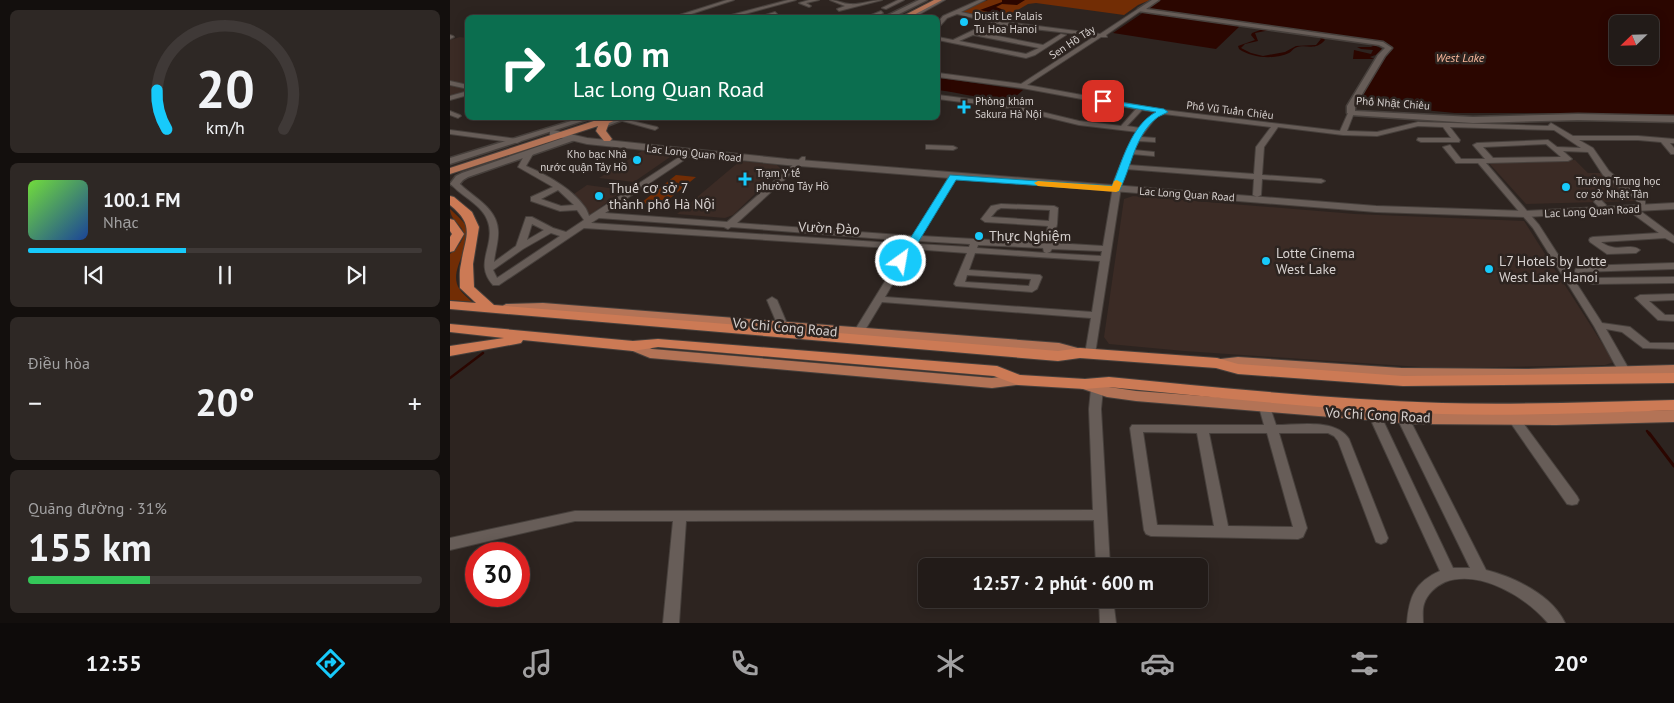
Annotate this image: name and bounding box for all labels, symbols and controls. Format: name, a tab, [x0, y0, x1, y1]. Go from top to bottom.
place label: Dusit Le Palais Tu Hoa Hanoi	[974, 9, 1043, 36]
north arrow	[1609, 15, 1659, 65]
map controls	[1609, 15, 1659, 65]
marker: Dusit Le Palais Tu Hoa Hanoi	[958, 16, 970, 28]
street label: Sen Hồ Tây	[1046, 21, 1098, 62]
text: 160 m	[573, 31, 670, 77]
icon: right	[490, 35, 555, 100]
water label: West Lake	[1436, 50, 1485, 65]
text: 20	[196, 55, 254, 122]
text: Lac Long Quan Road	[573, 75, 764, 103]
pin	[1082, 80, 1124, 122]
icon: arrive	[1089, 87, 1117, 115]
street label: Phố Nhật Chiêu	[1356, 93, 1430, 113]
place label: Phòng khám Sakura Hà Nội	[975, 94, 1042, 121]
street label: Phố Vũ Tuấn Chiêu	[1186, 98, 1274, 122]
marker: Phòng khám Sakura Hà Nội	[957, 100, 971, 114]
text: km/h	[205, 116, 245, 139]
street label: Lac Long Quan Road	[646, 141, 742, 165]
place label: Kho bạc Nhà nước quận Tây Hồ	[540, 147, 627, 174]
marker: Kho bạc Nhà nước quận Tây Hồ	[631, 154, 643, 166]
place label: Trạm Y tế phường Tây Hồ	[756, 166, 829, 193]
marker: Trạm Y tế phường Tây Hồ	[738, 172, 752, 186]
place label: Trường Trung học cơ sở Nhật Tân	[1576, 174, 1660, 201]
place label: Thuế cơ sở 7 thành phố Hà Nội	[609, 179, 715, 213]
marker: Trường Trung học cơ sở Nhật Tân	[1560, 181, 1572, 193]
street label: Lac Long Quan Road	[1139, 184, 1235, 204]
text: 100.1 FM	[103, 188, 180, 212]
marker: Thuế cơ sở 7 thành phố Hà Nội	[593, 190, 605, 202]
street label: Lac Long Quan Road	[1544, 202, 1640, 220]
text: Nhạc	[103, 212, 139, 232]
street label: Vườn Đào	[797, 217, 860, 239]
place label: Thực Nghiệm	[989, 227, 1071, 245]
marker: Thực Nghiệm	[973, 230, 985, 242]
position arrow	[874, 234, 926, 286]
place label: Lotte Cinema West Lake	[1276, 244, 1355, 278]
place label: L7 Hotels by Lotte West Lake Hanoi	[1499, 252, 1607, 286]
marker: Lotte Cinema West Lake	[1260, 255, 1272, 267]
icon: previous	[80, 261, 108, 289]
icon: pause	[211, 261, 239, 289]
icon: next	[342, 261, 370, 289]
marker: L7 Hotels by Lotte West Lake Hanoi	[1483, 263, 1495, 275]
street label: Vo Chi Cong Road	[731, 313, 838, 341]
text: Điều hòa	[28, 353, 90, 373]
text: 20°	[195, 377, 255, 426]
text: −	[28, 384, 42, 421]
text: +	[408, 384, 422, 421]
street label: Vo Chi Cong Road	[1324, 403, 1431, 427]
text: Quãng đường · 31%	[28, 498, 167, 518]
text: 155 km	[28, 522, 152, 571]
speed limit sign: 30	[465, 542, 530, 607]
text: 12:57 · 2 phút · 600 m	[972, 571, 1154, 595]
icon: directions	[313, 646, 348, 681]
icon: music	[520, 646, 555, 681]
icon: phone	[727, 646, 762, 681]
icon: climate	[933, 646, 968, 681]
icon: car	[1140, 646, 1175, 681]
icon: filters	[1347, 646, 1382, 681]
text: 12:55	[86, 649, 142, 677]
text: 20°	[1553, 649, 1588, 677]

